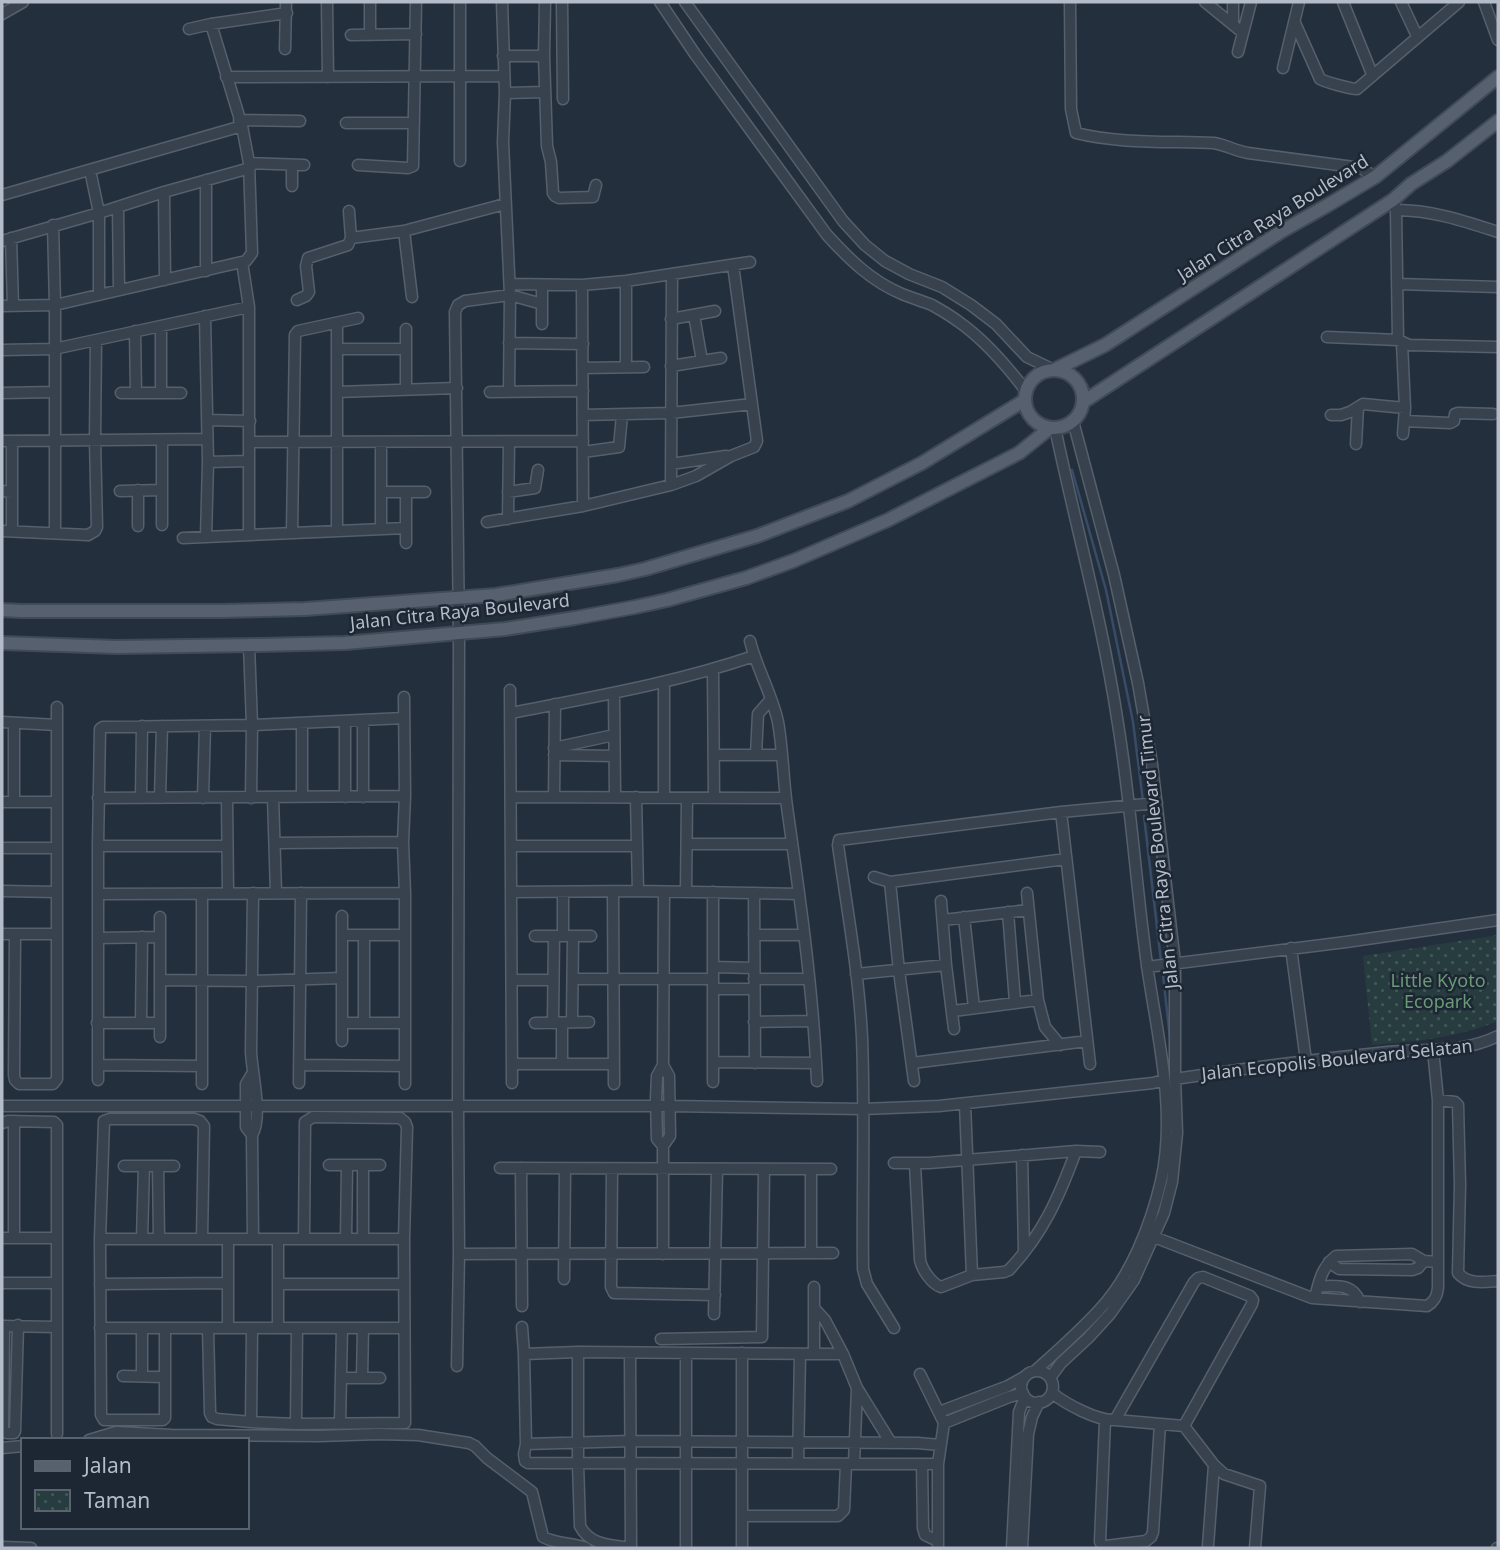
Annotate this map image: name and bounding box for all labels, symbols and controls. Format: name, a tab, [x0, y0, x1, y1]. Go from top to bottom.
street label: Jalan Citra Raya Boulevard	[1171, 148, 1372, 287]
street label: Jalan Citra Raya Boulevard	[347, 588, 571, 635]
street label: Jalan Citra Raya Boulevard Timur	[1131, 713, 1184, 992]
park label: Little Kyoto Ecopark	[1390, 968, 1486, 1013]
street label: Jalan Ecopolis Boulevard Selatan	[1198, 1033, 1474, 1085]
legend	[21, 1438, 248, 1529]
text: Jalan	[82, 1451, 132, 1479]
text: Taman	[84, 1486, 150, 1514]

